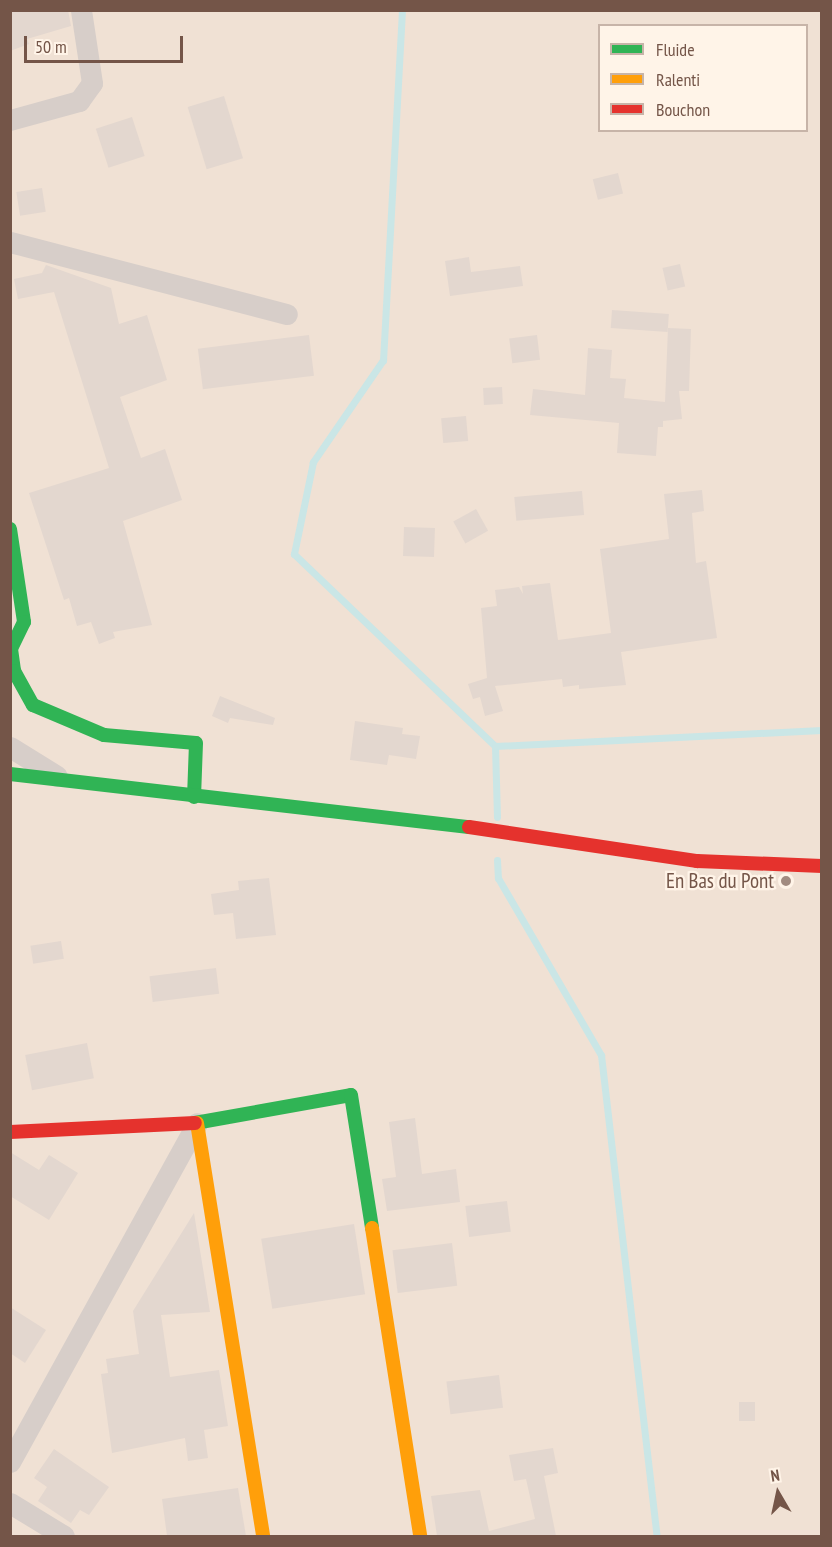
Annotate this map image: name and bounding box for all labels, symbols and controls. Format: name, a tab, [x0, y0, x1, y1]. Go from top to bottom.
scale bar	[27, 24, 186, 62]
legend	[598, 24, 808, 132]
text: 50 m	[35, 35, 67, 58]
text: Fluide	[656, 38, 695, 61]
text: Ralenti	[656, 68, 700, 91]
text: Bouchon	[656, 98, 710, 121]
place label: En Bas du Pont	[666, 868, 774, 894]
marker: En Bas du Pont	[779, 874, 793, 888]
north arrow	[748, 1463, 808, 1523]
text: N	[769, 1465, 781, 1486]

